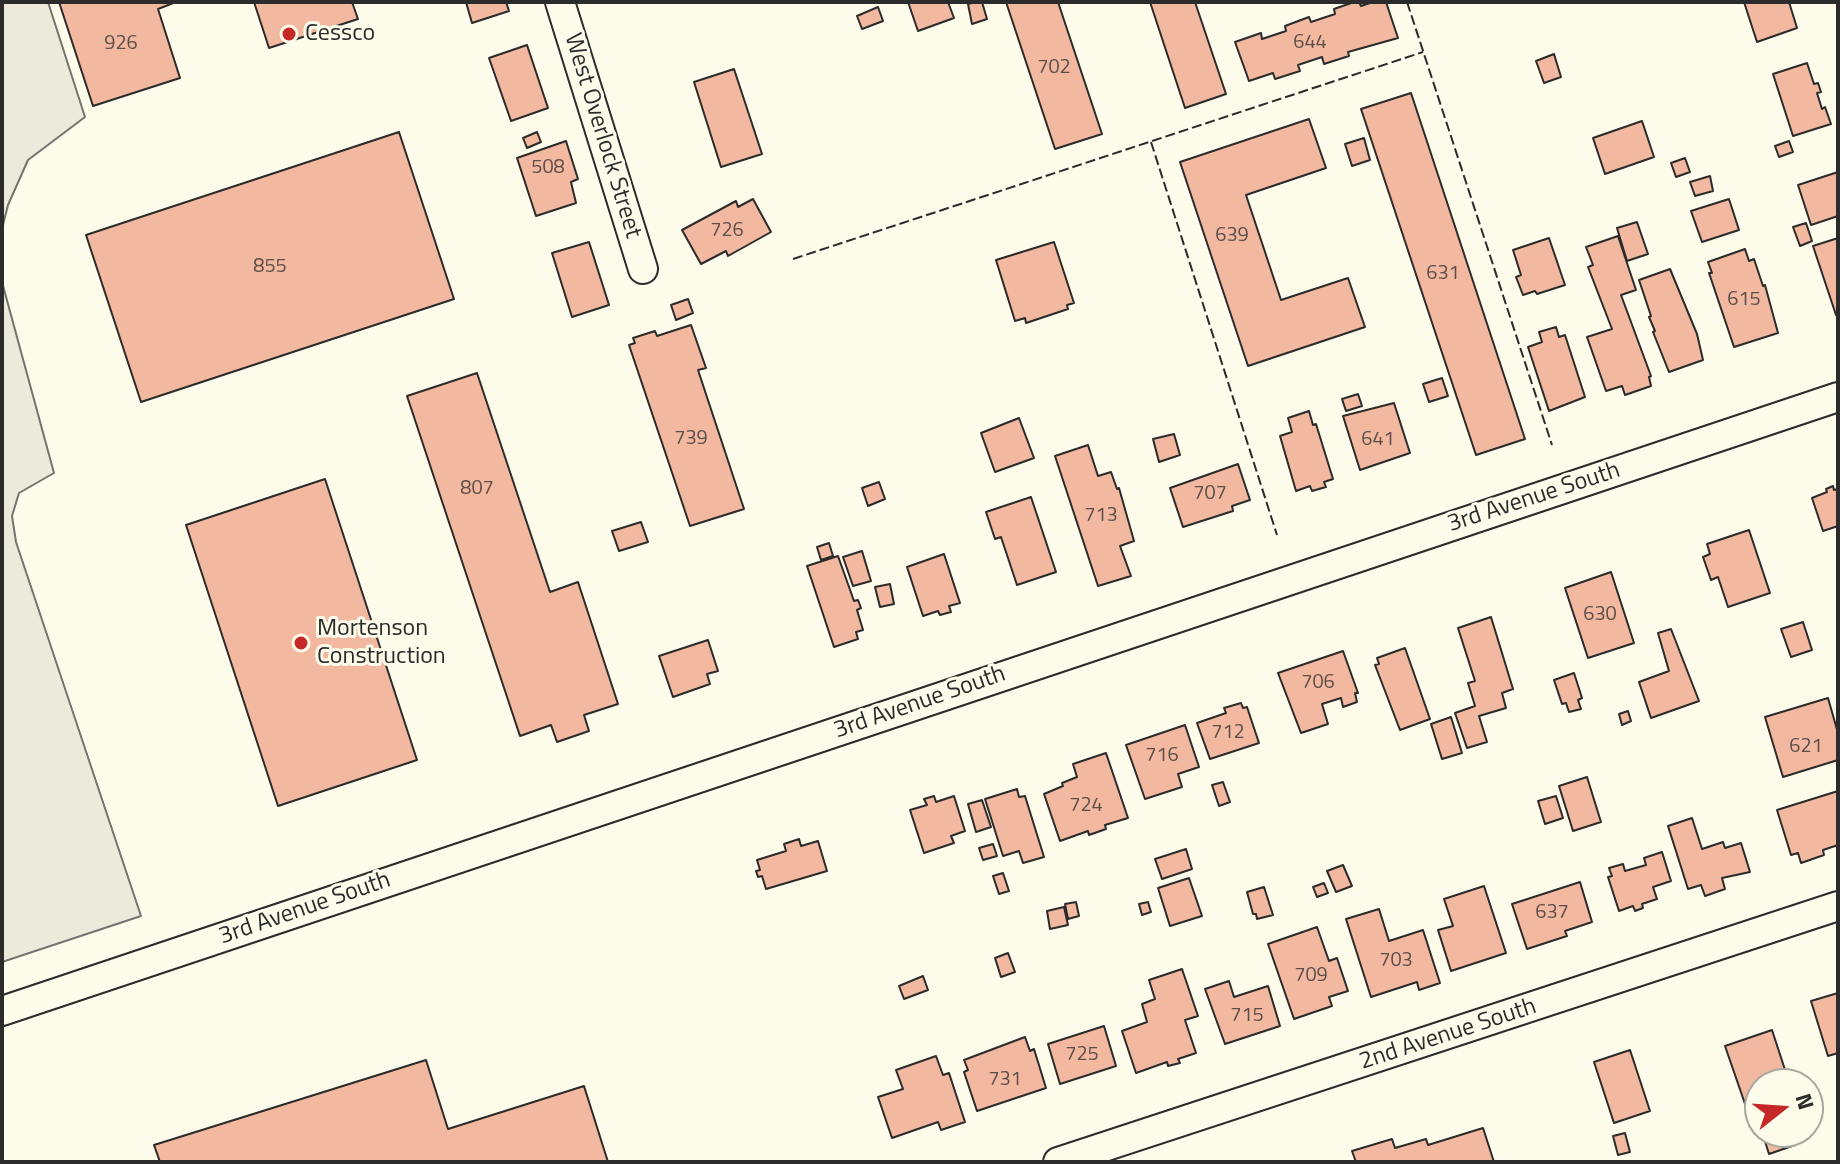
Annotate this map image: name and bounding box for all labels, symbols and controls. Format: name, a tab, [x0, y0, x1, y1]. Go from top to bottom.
place label: Cessco	[305, 20, 375, 48]
marker: Cessco	[280, 25, 298, 43]
street label: West Overlock Street	[557, 30, 647, 242]
house number: 644	[1293, 31, 1327, 55]
house number: 926	[104, 32, 138, 56]
house number: 702	[1037, 56, 1071, 80]
house number: 508	[531, 156, 565, 180]
house number: 726	[710, 219, 744, 243]
house number: 639	[1215, 224, 1249, 248]
house number: 855	[253, 255, 287, 279]
house number: 631	[1426, 262, 1460, 286]
house number: 615	[1727, 288, 1761, 312]
house number: 739	[674, 427, 708, 451]
house number: 641	[1361, 428, 1395, 452]
street label: 3rd Avenue South	[1444, 457, 1624, 539]
house number: 807	[460, 477, 494, 501]
house number: 707	[1193, 482, 1227, 506]
house number: 713	[1084, 504, 1118, 528]
house number: 630	[1583, 603, 1617, 627]
place label: Mortenson Construction	[317, 615, 446, 671]
marker: Mortenson Construction	[292, 634, 310, 652]
street label: 3rd Avenue South	[830, 660, 1010, 746]
house number: 706	[1301, 671, 1335, 695]
house number: 712	[1211, 721, 1245, 745]
house number: 621	[1789, 735, 1823, 759]
house number: 716	[1145, 744, 1179, 768]
house number: 724	[1069, 794, 1103, 818]
street label: 3rd Avenue South	[215, 866, 395, 952]
house number: 637	[1535, 901, 1569, 925]
house number: 703	[1379, 949, 1413, 973]
house number: 709	[1294, 964, 1328, 988]
street label: 2nd Avenue South	[1356, 993, 1540, 1077]
house number: 715	[1230, 1004, 1264, 1028]
house number: 725	[1065, 1043, 1099, 1067]
house number: 731	[988, 1068, 1022, 1092]
north arrow	[1744, 1068, 1824, 1148]
text: N	[1787, 1089, 1824, 1114]

